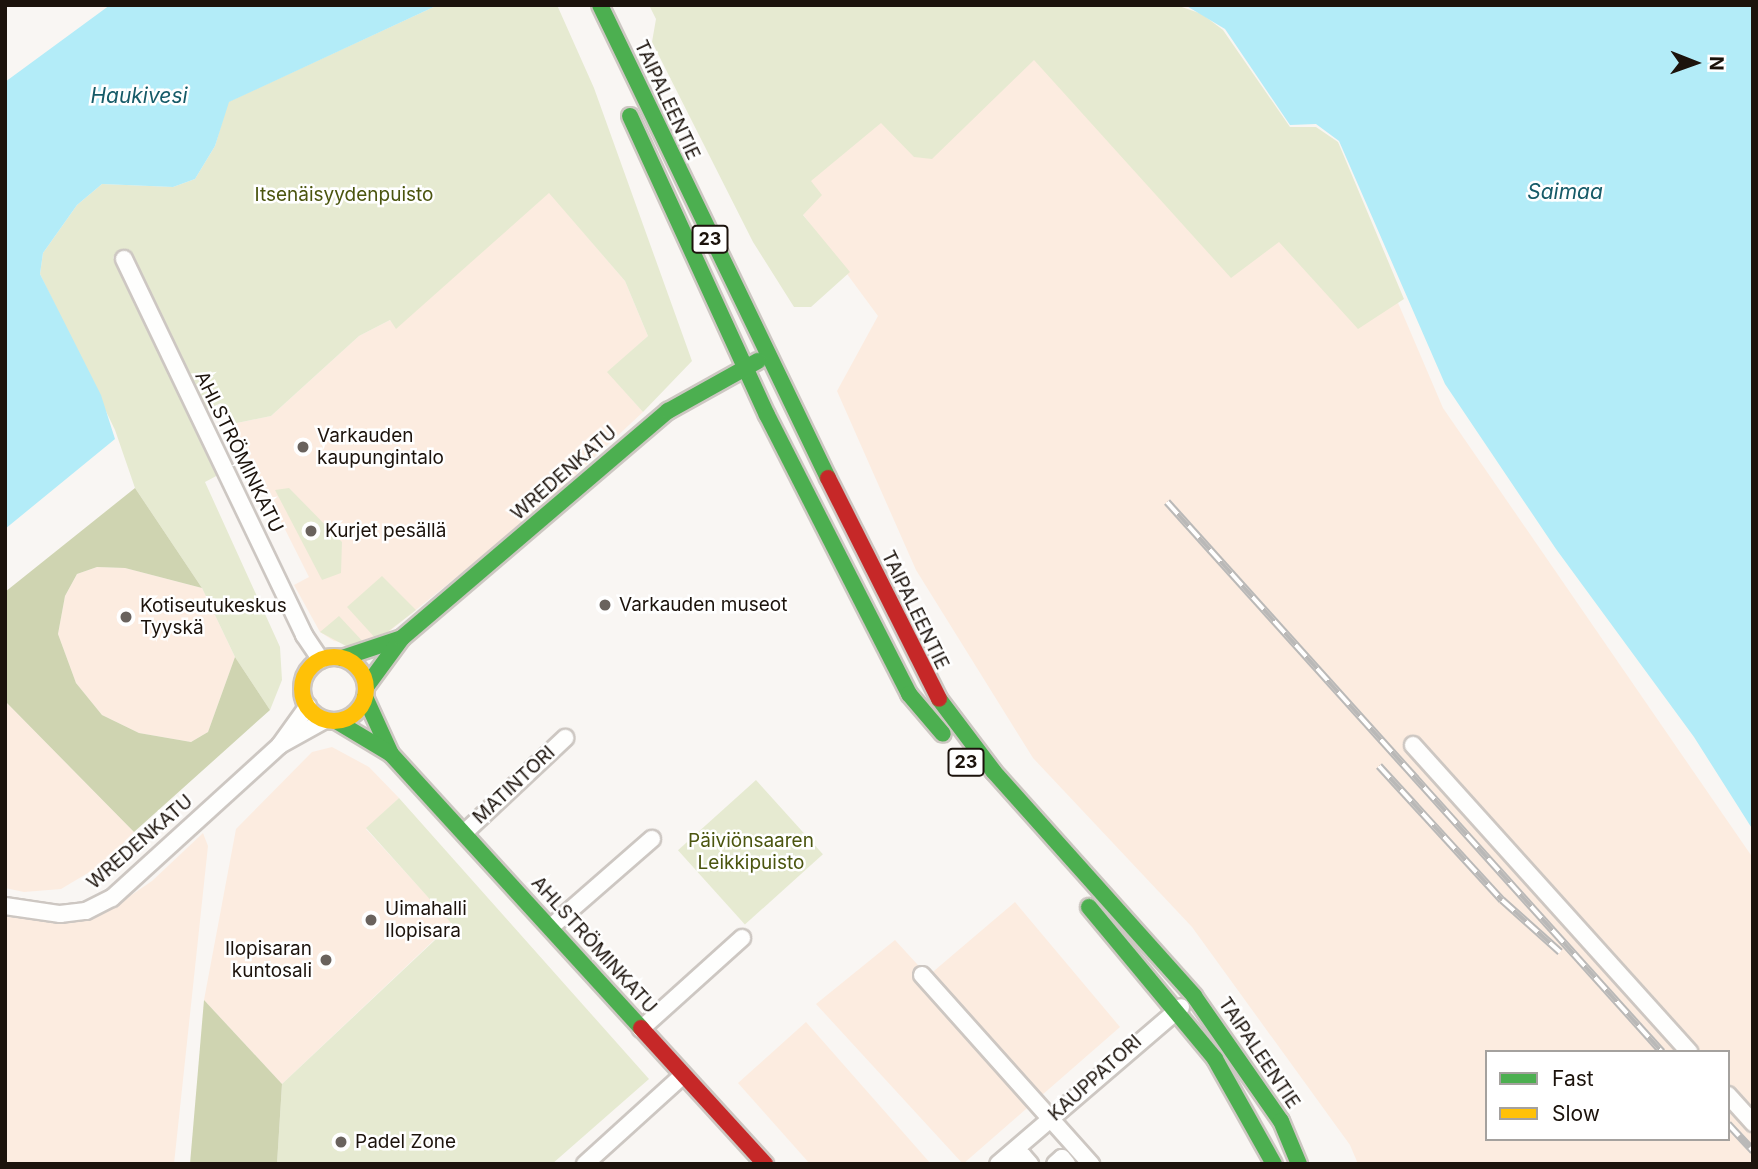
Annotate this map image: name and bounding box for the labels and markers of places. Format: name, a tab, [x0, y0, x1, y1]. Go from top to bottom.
place label: Varkauden kaupungintalo	[317, 425, 444, 469]
marker: Varkauden kaupungintalo	[295, 439, 311, 455]
place label: Kurjet pesällä	[325, 520, 446, 542]
marker: Kurjet pesällä	[303, 523, 319, 539]
place label: Varkauden museot	[619, 594, 787, 616]
place label: Kotiseutukeskus Tyyskä	[140, 595, 287, 639]
marker: Varkauden museot	[597, 597, 613, 613]
marker: Kotiseutukeskus Tyyskä	[118, 609, 134, 625]
place label: Uimahalli Ilopisara	[385, 898, 467, 942]
marker: Uimahalli Ilopisara	[363, 912, 379, 928]
place label: Ilopisaran kuntosali	[225, 938, 312, 982]
marker: Ilopisaran kuntosali	[318, 952, 334, 968]
place label: Padel Zone	[355, 1131, 456, 1153]
marker: Padel Zone	[333, 1134, 349, 1150]

